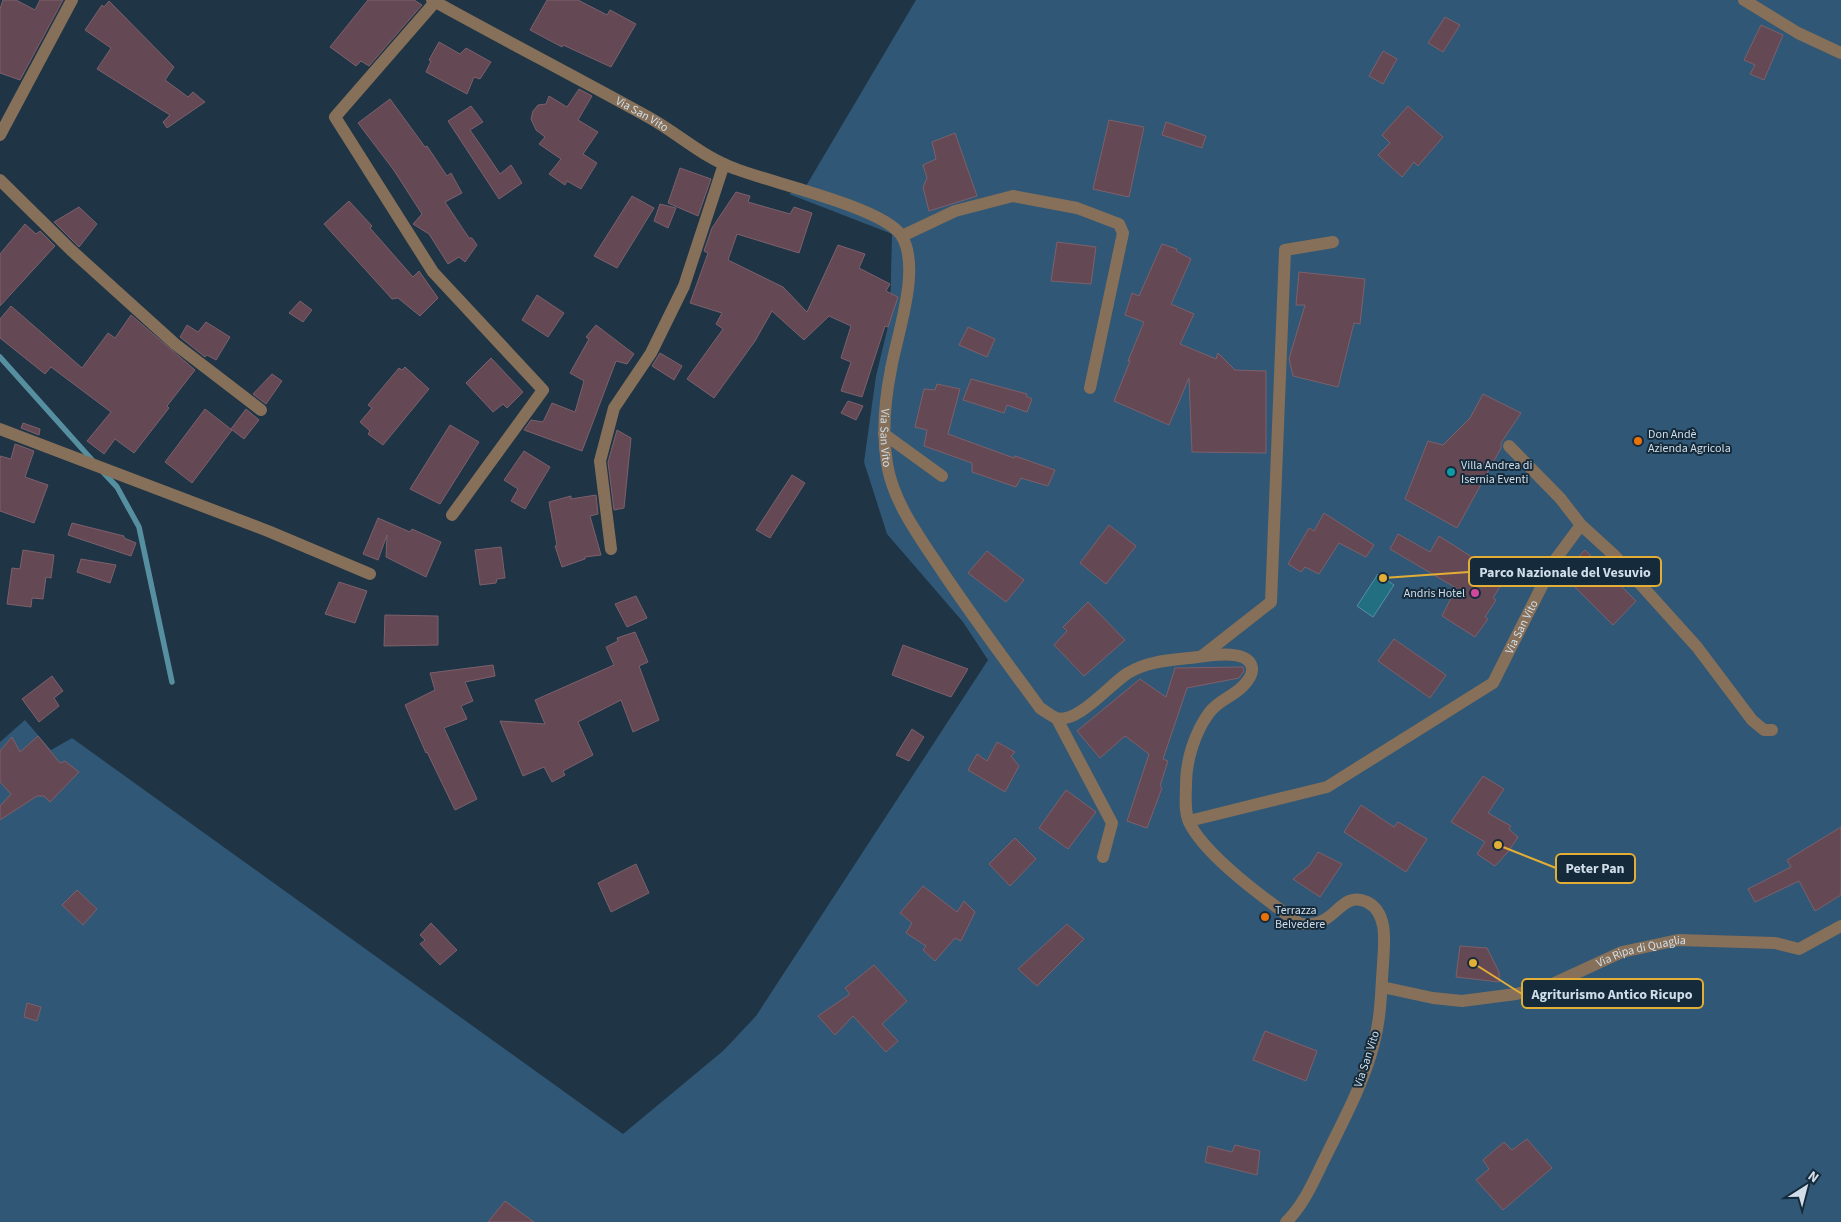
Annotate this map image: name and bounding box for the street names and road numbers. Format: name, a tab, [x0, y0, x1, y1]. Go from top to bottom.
street label: Via San Vito	[613, 92, 672, 136]
street label: Via San Vito	[876, 408, 896, 468]
street label: Via San Vito	[1501, 597, 1542, 657]
street label: Via Ripa di Quaglia	[1593, 931, 1686, 971]
street label: Via San Vito	[1350, 1029, 1384, 1089]

